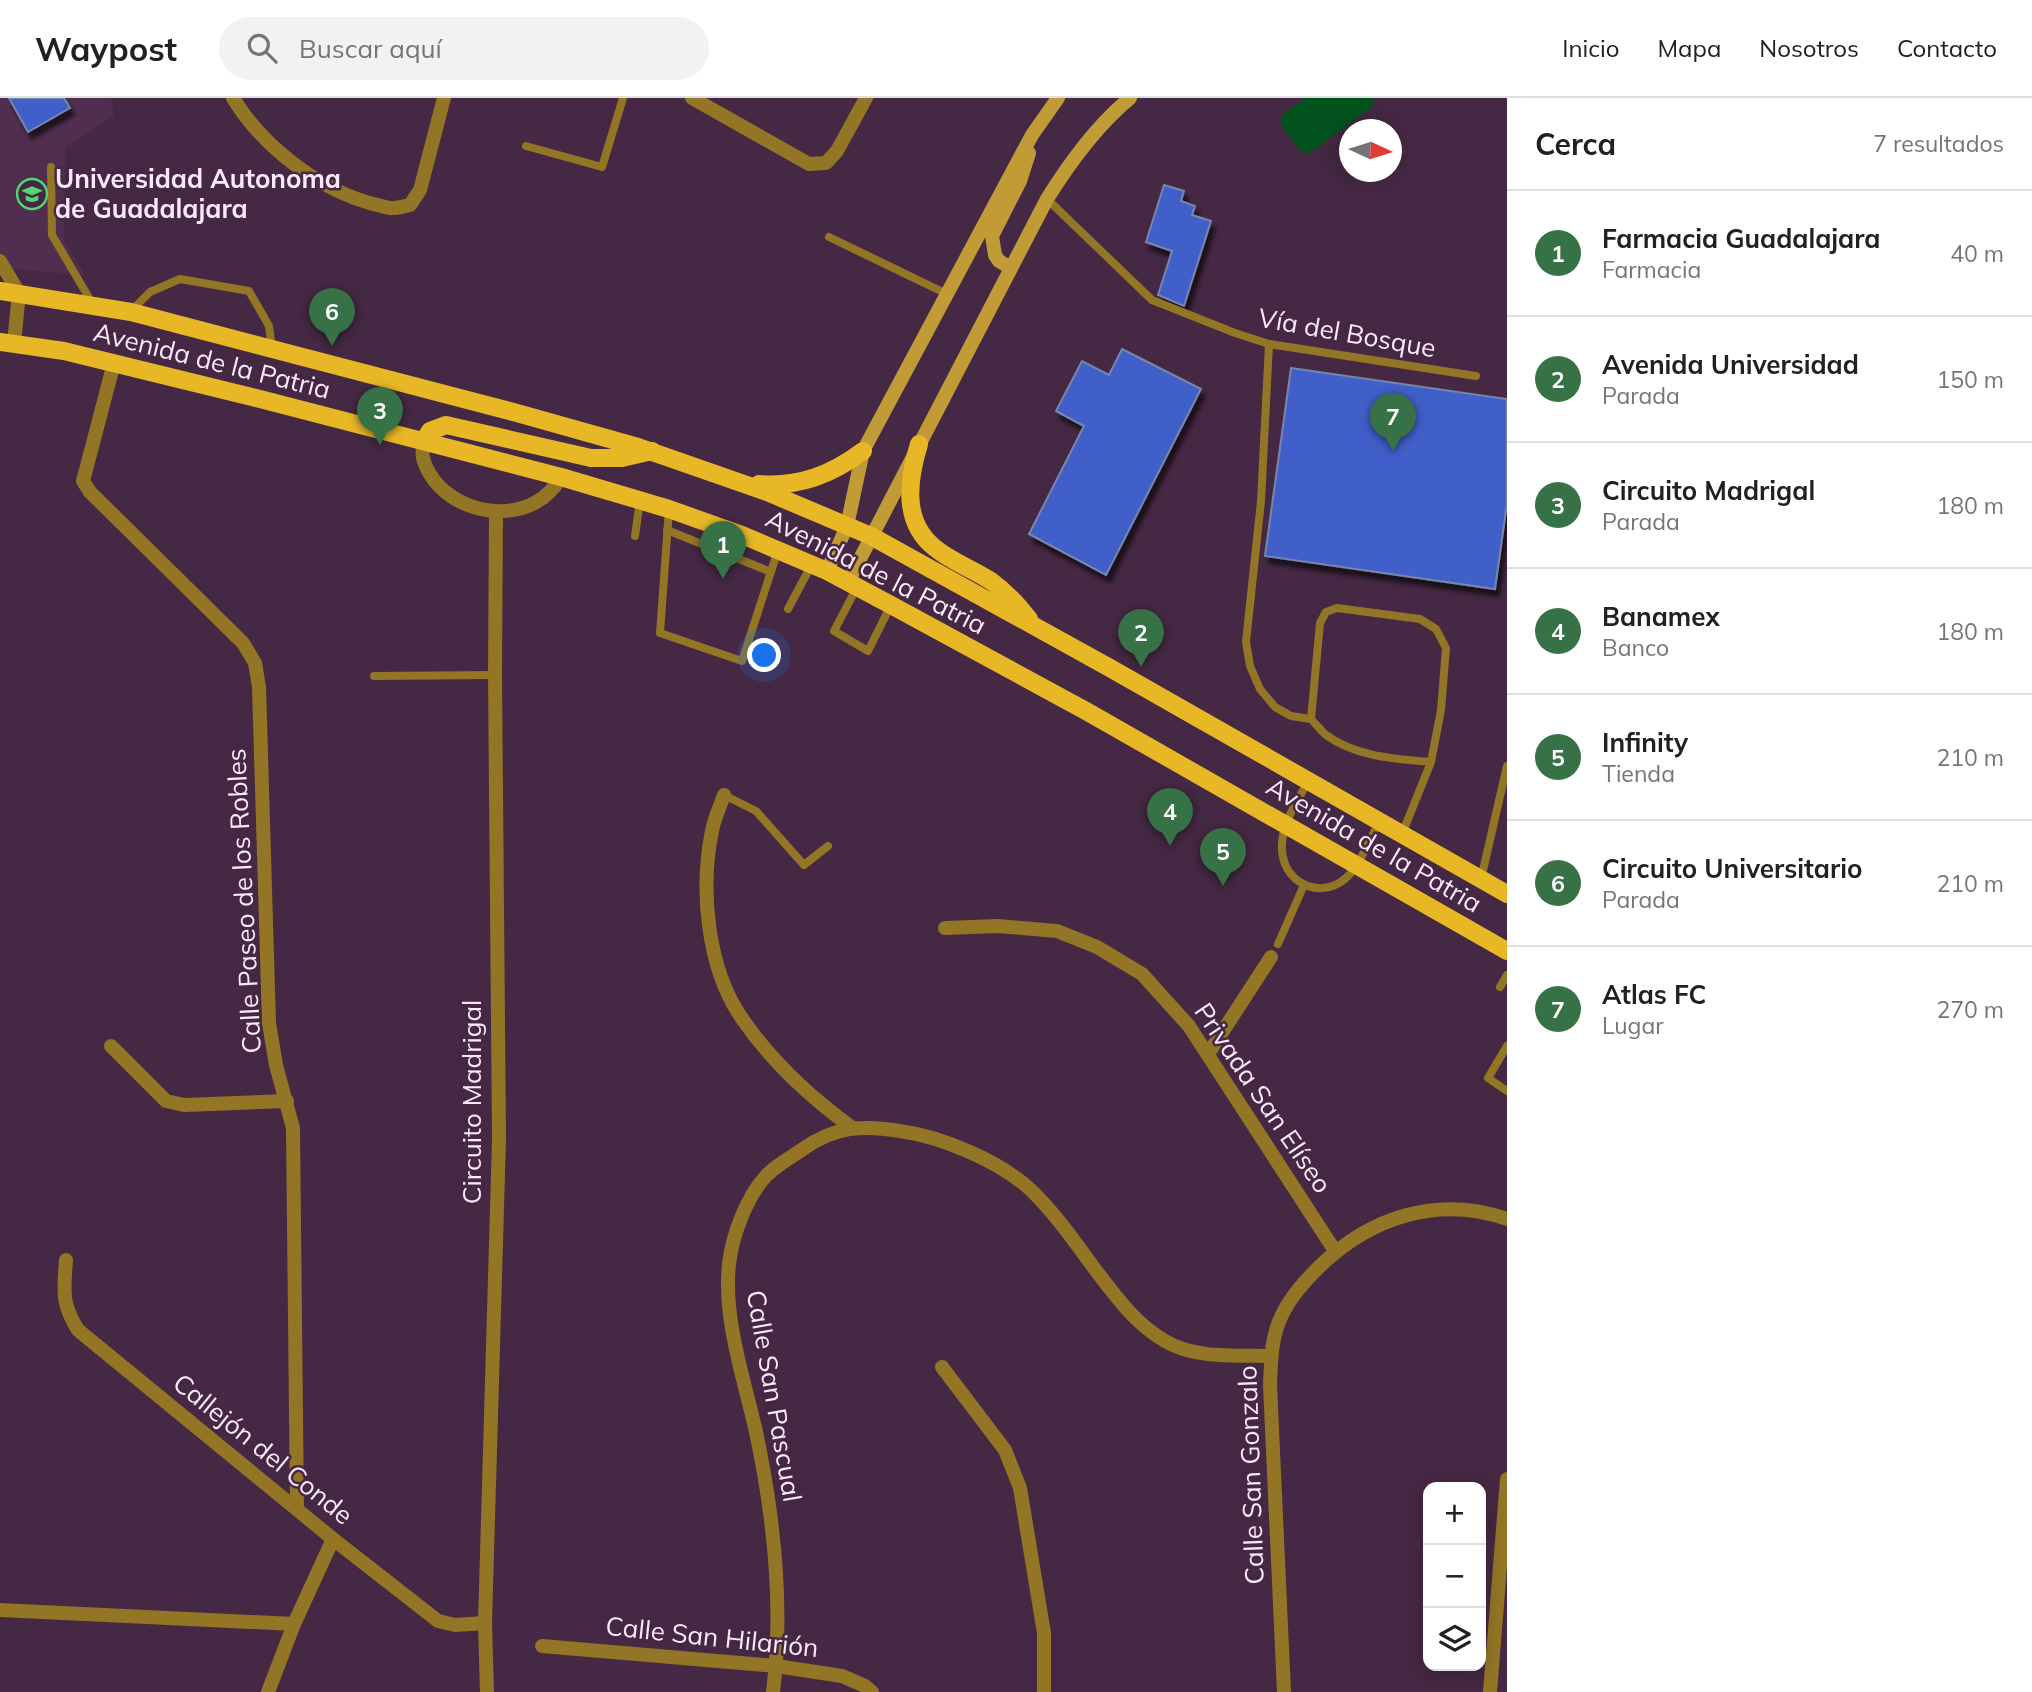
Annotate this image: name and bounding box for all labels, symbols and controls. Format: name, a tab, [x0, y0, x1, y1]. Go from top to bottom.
search box	[219, 17, 709, 80]
text: Waypost	[35, 28, 177, 69]
icon: search	[243, 29, 281, 67]
text: Buscar aquí	[299, 32, 442, 65]
text: Inicio	[1562, 33, 1619, 63]
text: Mapa	[1657, 33, 1721, 63]
text: Nosotros	[1759, 33, 1859, 63]
text: Contacto	[1897, 33, 1997, 63]
north arrow	[1339, 119, 1402, 182]
text: Cerca	[1535, 125, 1616, 163]
text: 7 resultados	[1873, 129, 2004, 158]
place label: Universidad Autonoma de Guadalajara	[55, 162, 341, 225]
school or university icon: Universidad Autonoma de Guadalajara	[15, 177, 49, 211]
text: Farmacia Guadalajara	[1602, 222, 1880, 255]
text: 1	[1551, 239, 1565, 268]
text: 40 m	[1950, 239, 2004, 268]
text: Farmacia	[1602, 255, 1701, 284]
pin: 6	[309, 288, 355, 346]
street label: Vía del Bosque	[1256, 301, 1438, 364]
street label: Avenida de la Patria	[90, 315, 334, 406]
text: Avenida Universidad	[1602, 348, 1859, 381]
text: 2	[1551, 365, 1565, 394]
text: 150 m	[1936, 365, 2004, 394]
text: Parada	[1602, 381, 1680, 410]
pin: 3	[357, 387, 403, 445]
pin: 7	[1370, 393, 1416, 451]
text: Circuito Madrigal	[1602, 474, 1815, 507]
text: 3	[1551, 491, 1565, 520]
text: 180 m	[1936, 491, 2004, 520]
street label: Avenida de la Patria	[761, 502, 992, 641]
text: Parada	[1602, 507, 1680, 536]
pin: 1	[700, 521, 746, 579]
text: Banamex	[1602, 600, 1720, 633]
pin: 2	[1118, 609, 1164, 667]
text: 4	[1551, 617, 1565, 646]
text: 180 m	[1936, 617, 2004, 646]
text: Banco	[1602, 633, 1669, 662]
your location	[747, 638, 781, 672]
text: Infinity	[1602, 726, 1688, 759]
text: 5	[1551, 743, 1565, 772]
text: 210 m	[1936, 743, 2004, 772]
street label: Calle Paseo de los Robles	[219, 748, 268, 1054]
text: Tienda	[1602, 759, 1675, 788]
street label: Avenida de la Patria	[1261, 770, 1488, 920]
pin: 4	[1147, 788, 1193, 846]
pin: 5	[1200, 828, 1246, 886]
text: Circuito Universitario	[1602, 852, 1862, 885]
text: 6	[1551, 869, 1565, 898]
text: 210 m	[1936, 869, 2004, 898]
text: Parada	[1602, 885, 1680, 914]
text: Atlas FC	[1602, 978, 1706, 1011]
text: 7	[1551, 995, 1565, 1024]
text: 270 m	[1936, 995, 2004, 1024]
street label: Privada San Elíseo	[1187, 996, 1339, 1199]
street label: Circuito Madrigal	[455, 1000, 488, 1204]
text: Lugar	[1602, 1011, 1664, 1040]
street label: Calle San Pascual	[740, 1287, 809, 1504]
street label: Calle San Gonzalo	[1230, 1365, 1271, 1585]
street label: Callejón del Conde	[167, 1366, 360, 1531]
map controls	[1423, 1482, 1486, 1671]
button: +	[1423, 1482, 1486, 1545]
button: −	[1423, 1545, 1486, 1608]
button: layers	[1423, 1608, 1486, 1671]
street label: Calle San Hilarión	[604, 1609, 820, 1664]

